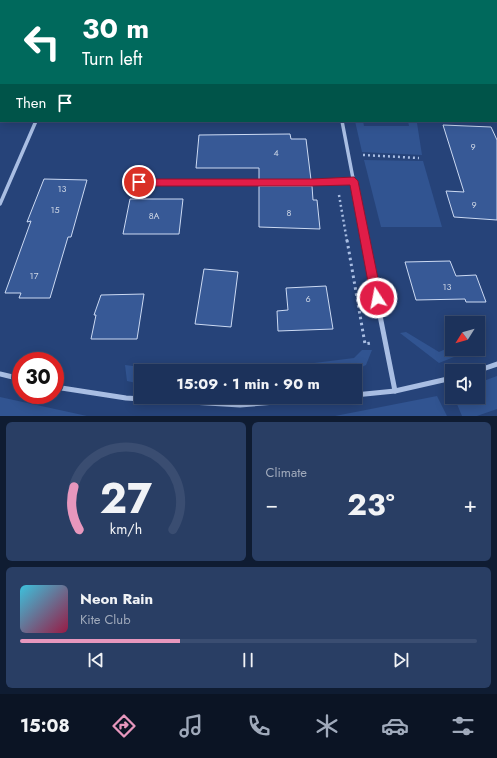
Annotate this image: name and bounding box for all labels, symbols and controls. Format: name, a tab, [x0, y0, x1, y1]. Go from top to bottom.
text: 30 m	[82, 8, 149, 49]
icon: left	[16, 16, 68, 68]
text: Turn left	[82, 46, 142, 72]
text: Then	[16, 92, 46, 114]
icon: arrive	[54, 92, 76, 114]
house number: 9	[470, 140, 476, 153]
house number: 4	[273, 146, 279, 159]
pin	[122, 165, 156, 199]
icon: arrive	[128, 171, 150, 193]
house number: 13	[58, 182, 67, 195]
house number: 9	[471, 198, 477, 211]
house number: 15	[50, 203, 60, 216]
house number: 8	[287, 206, 292, 219]
house number: 8A	[149, 209, 159, 222]
house number: 17	[30, 269, 39, 282]
position arrow	[356, 277, 398, 319]
house number: 13	[443, 280, 452, 293]
house number: 6	[305, 292, 311, 305]
north arrow	[445, 316, 485, 356]
map controls	[445, 316, 485, 404]
speed limit sign: 30	[12, 352, 64, 404]
button: sound	[445, 364, 485, 404]
text: 15:09 · 1 min · 90 m	[176, 373, 320, 395]
text: Climate	[266, 463, 307, 482]
text: 27	[100, 467, 152, 528]
text: 23°	[347, 483, 395, 526]
text: −	[266, 488, 278, 520]
text: +	[463, 488, 477, 520]
text: km/h	[110, 518, 142, 538]
text: Neon Rain	[80, 588, 153, 610]
text: Kite Club	[80, 610, 131, 629]
icon: previous	[85, 649, 107, 671]
icon: pause	[237, 649, 259, 671]
icon: next	[390, 649, 412, 671]
icon: directions	[110, 712, 138, 740]
icon: music	[177, 712, 205, 740]
icon: phone	[245, 712, 273, 740]
icon: climate	[313, 712, 341, 740]
icon: car	[381, 712, 409, 740]
icon: filters	[449, 712, 477, 740]
text: 15:08	[20, 713, 70, 739]

